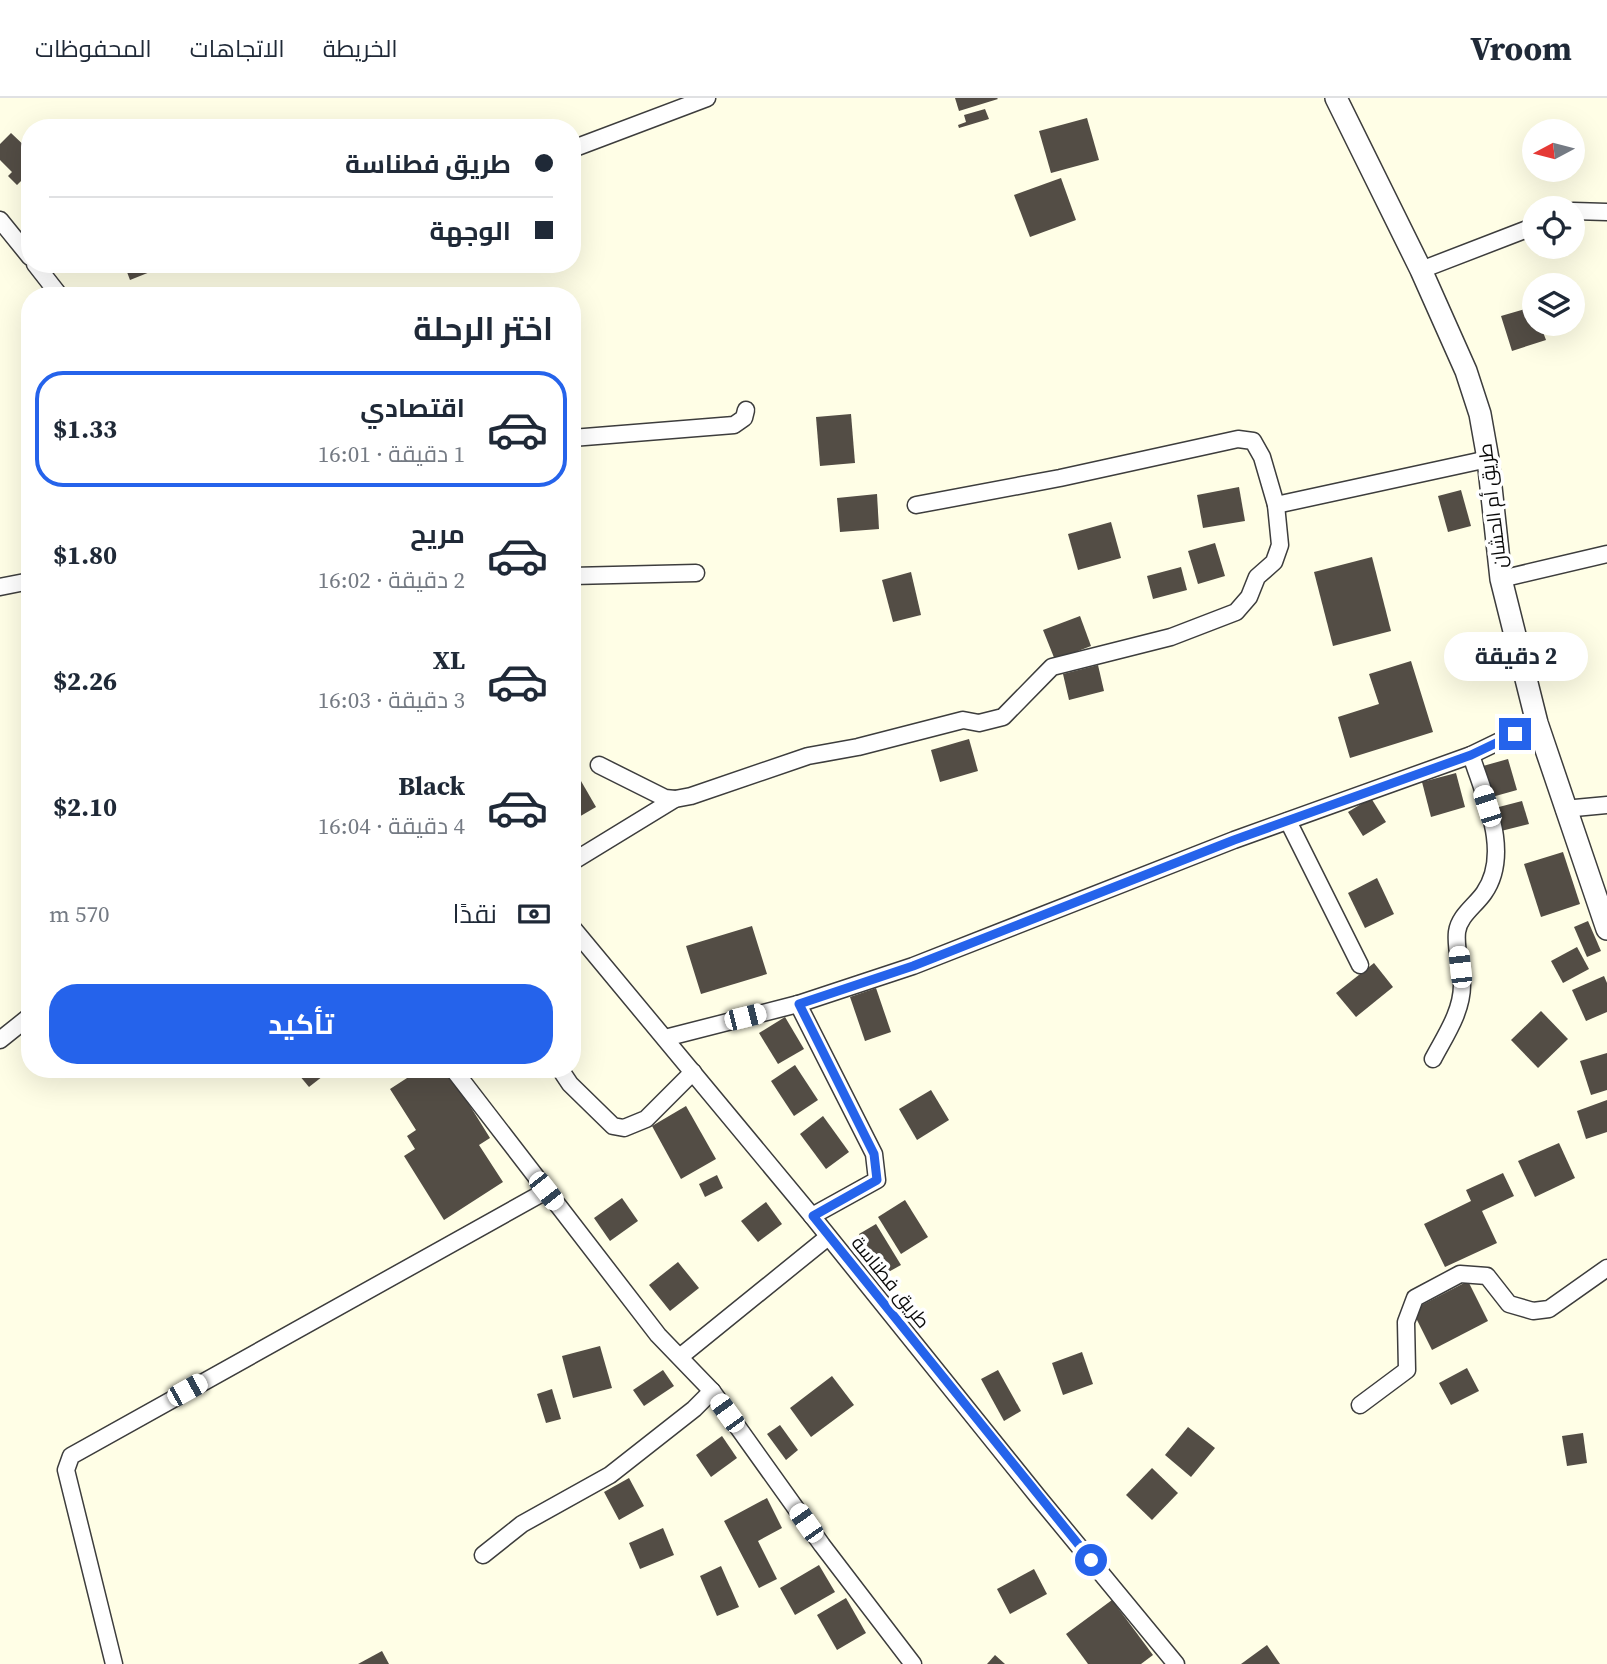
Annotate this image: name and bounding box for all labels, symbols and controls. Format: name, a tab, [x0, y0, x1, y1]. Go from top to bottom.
text: Vroom	[1470, 26, 1572, 71]
text: المحفوظات	[35, 32, 152, 65]
text: الاتجاهات	[190, 32, 285, 65]
text: الخريطة	[323, 32, 398, 65]
north arrow	[1522, 119, 1586, 182]
map controls	[1522, 119, 1585, 336]
text: طريق فطناسة	[345, 146, 511, 182]
button: locate	[1522, 196, 1585, 259]
text: الوجهة	[430, 213, 511, 249]
button: layers	[1522, 273, 1585, 336]
text: اختر الرحلة	[413, 307, 553, 351]
text: اقتصادي	[360, 390, 465, 426]
icon: car	[486, 398, 549, 461]
text: $1.33	[53, 411, 117, 447]
text: 1 دقيقة · 16:01	[318, 438, 465, 470]
street label: طريق أم الحشان	[1471, 442, 1514, 570]
text: مريح	[410, 516, 465, 552]
icon: car	[486, 524, 549, 587]
text: $1.80	[53, 537, 117, 573]
text: 2 دقيقة · 16:02	[318, 564, 465, 596]
callout: 2 دقيقة	[1443, 632, 1587, 682]
text: 2 دقيقة	[1475, 640, 1557, 672]
text: XL	[433, 642, 465, 678]
icon: car	[486, 650, 549, 713]
text: $2.26	[53, 663, 117, 699]
text: 3 دقيقة · 16:03	[318, 684, 465, 716]
route end	[1499, 718, 1531, 750]
text: Black	[398, 768, 465, 804]
icon: car	[486, 776, 549, 839]
car	[1471, 783, 1504, 829]
text: $2.10	[53, 789, 117, 825]
text: 4 دقيقة · 16:04	[318, 810, 465, 842]
icon: cash	[515, 895, 553, 933]
text: نقدًا	[453, 896, 497, 932]
text: 570 m	[49, 898, 110, 930]
car	[1448, 945, 1473, 989]
button: تأكيد	[49, 984, 553, 1064]
car	[723, 1002, 768, 1032]
car	[525, 1168, 568, 1214]
street label: طريق فطناسة	[846, 1230, 936, 1334]
car	[164, 1371, 211, 1409]
car	[707, 1390, 748, 1436]
car	[786, 1500, 827, 1546]
route start	[1075, 1544, 1107, 1576]

